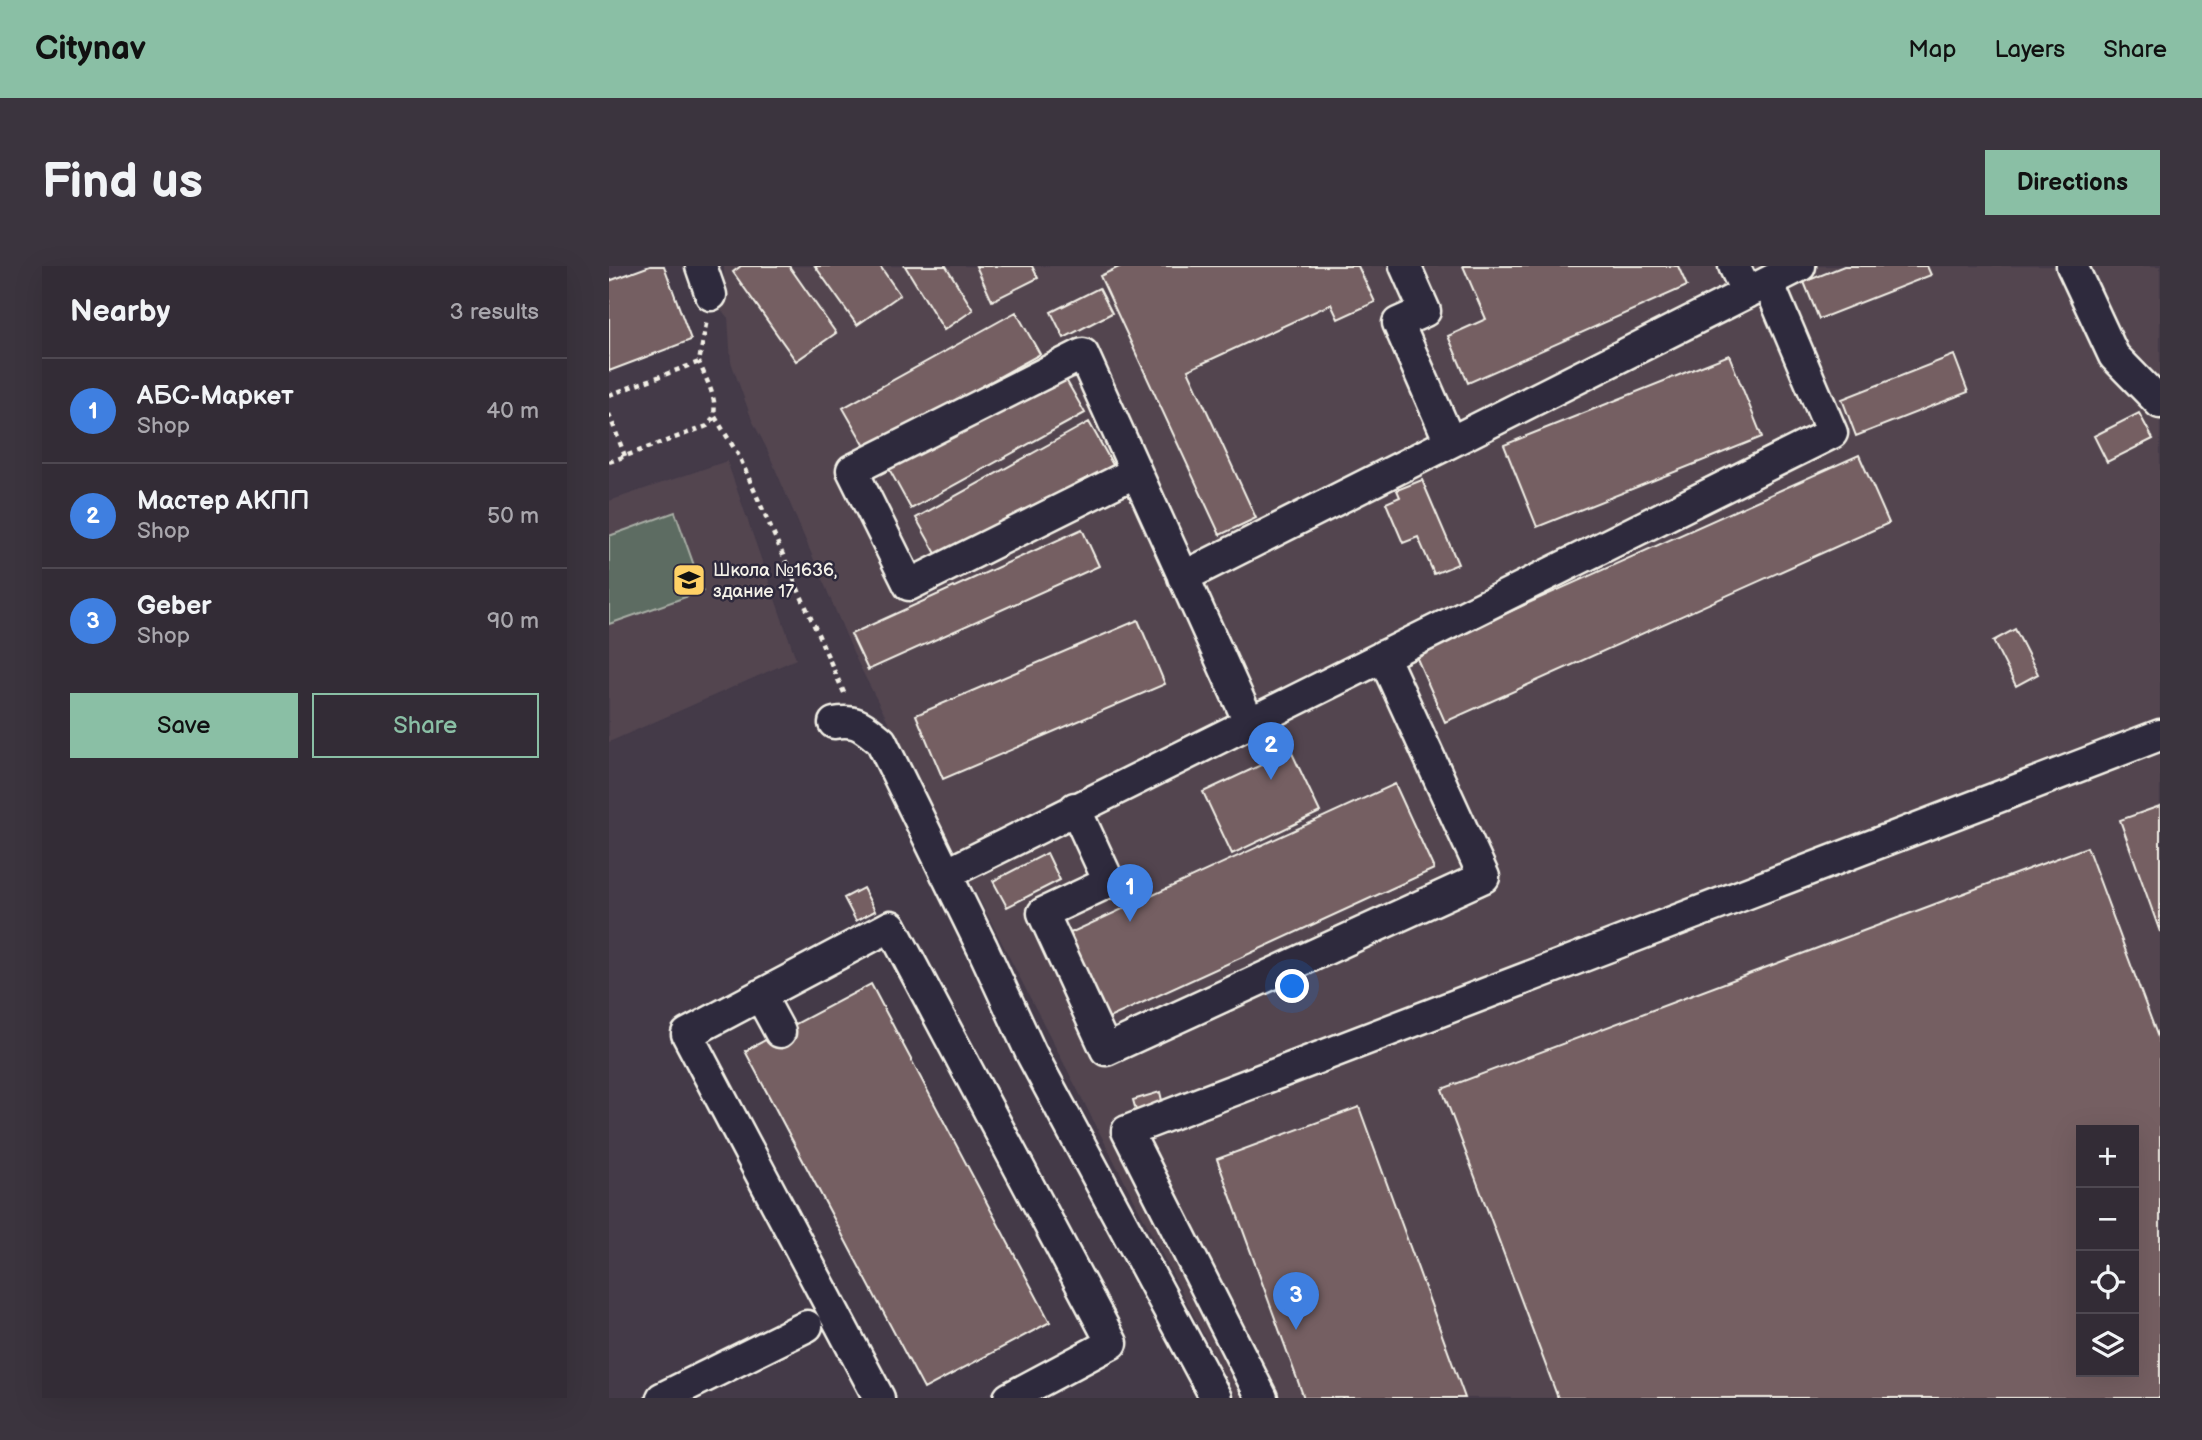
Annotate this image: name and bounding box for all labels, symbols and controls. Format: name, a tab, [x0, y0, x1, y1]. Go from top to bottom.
text: Citynav	[35, 29, 146, 69]
text: Map	[1908, 35, 1956, 64]
text: Layers	[1994, 35, 2065, 64]
text: Share	[2103, 35, 2167, 64]
button: Directions	[1985, 150, 2160, 215]
text: Find us	[42, 153, 203, 212]
text: Nearby	[70, 294, 170, 330]
text: 3 results	[450, 298, 539, 326]
text: АБС-Маркет	[137, 381, 294, 412]
text: 1	[88, 397, 98, 425]
text: 40 m	[486, 397, 539, 425]
text: Shop	[137, 412, 190, 440]
text: Мастер АКПП	[137, 486, 309, 517]
text: 2	[86, 502, 100, 530]
text: 50 m	[487, 502, 539, 530]
text: Shop	[137, 517, 190, 545]
place label: Школа №1636, здание 17	[713, 560, 837, 602]
school or university icon: Школа №1636, здание 17	[670, 561, 708, 599]
text: Geber	[137, 591, 212, 622]
text: 3	[86, 607, 100, 635]
text: 90 m	[487, 607, 539, 635]
text: Shop	[137, 622, 190, 650]
button: Save	[70, 693, 298, 758]
button: Share	[312, 693, 539, 758]
pin: 2	[1248, 722, 1294, 780]
pin: 1	[1107, 864, 1153, 922]
your location	[1275, 969, 1309, 1003]
map controls	[2076, 1125, 2139, 1377]
button: +	[2076, 1125, 2139, 1188]
button: −	[2076, 1188, 2139, 1251]
button: locate	[2076, 1251, 2139, 1314]
pin: 3	[1273, 1272, 1319, 1330]
button: layers	[2076, 1314, 2139, 1377]

